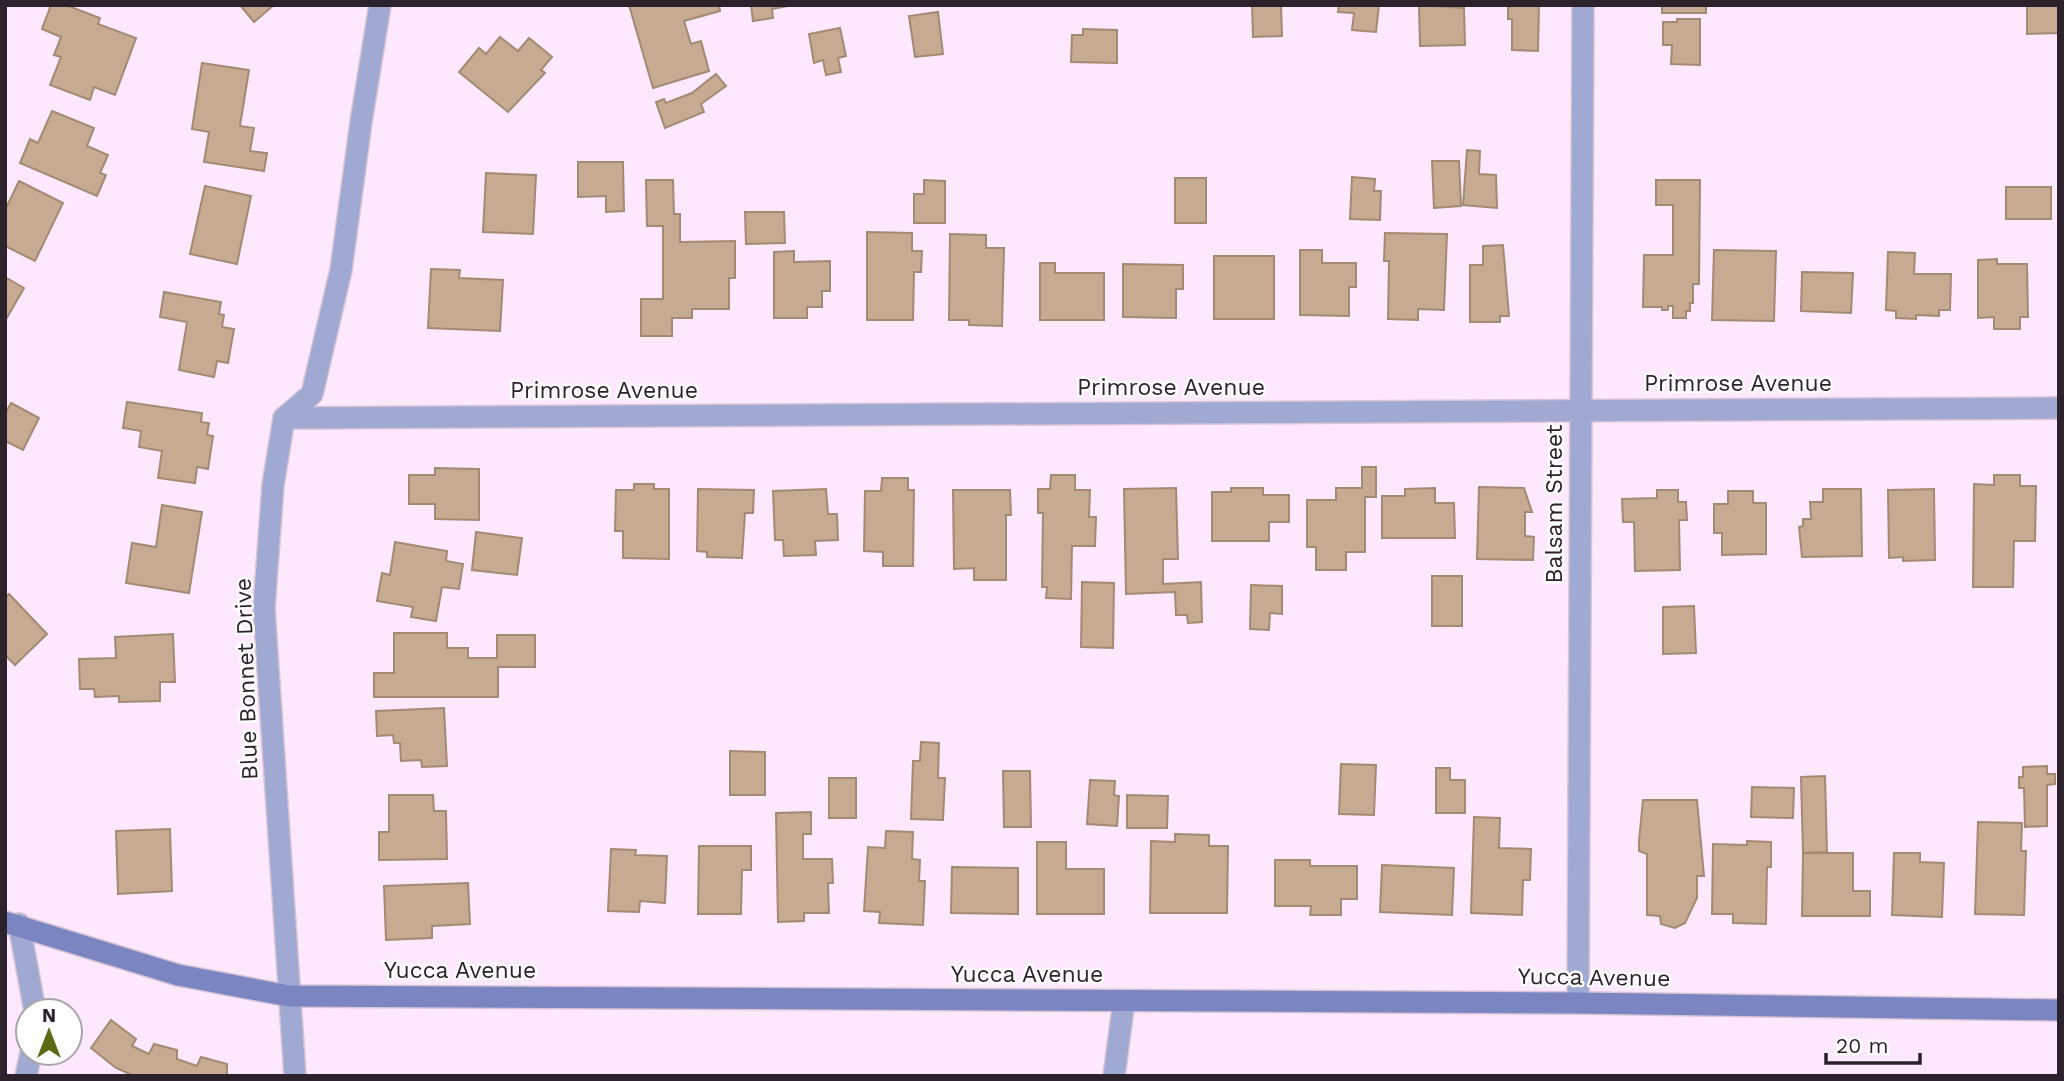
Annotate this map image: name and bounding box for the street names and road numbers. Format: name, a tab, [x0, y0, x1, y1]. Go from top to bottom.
street label: Primrose Avenue	[1644, 370, 1832, 397]
street label: Primrose Avenue	[1077, 374, 1265, 401]
street label: Primrose Avenue	[510, 377, 698, 404]
street label: Balsam Street	[1541, 424, 1568, 584]
street label: Blue Bonnet Drive	[229, 577, 264, 781]
street label: Yucca Avenue	[384, 957, 536, 984]
street label: Yucca Avenue	[951, 961, 1103, 988]
street label: Yucca Avenue	[1517, 963, 1671, 992]

